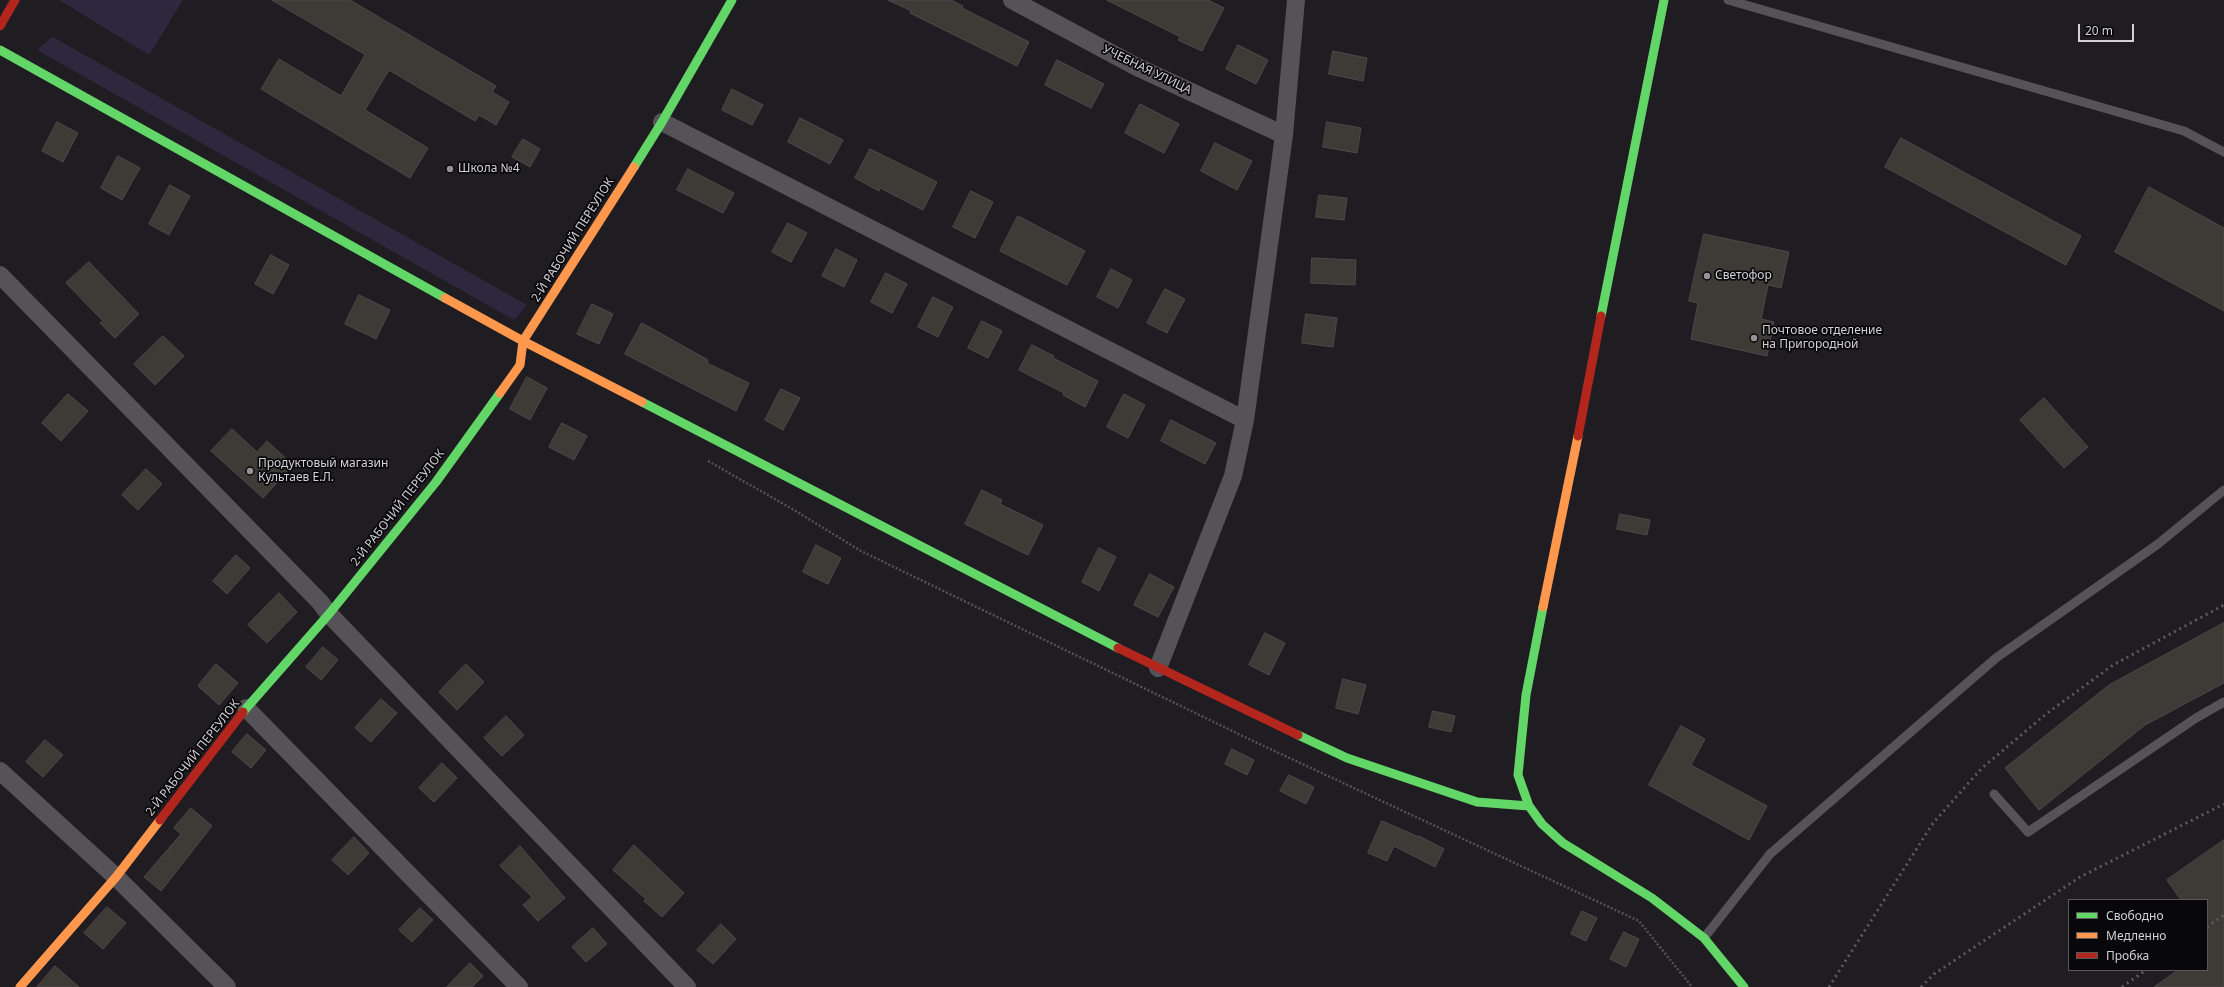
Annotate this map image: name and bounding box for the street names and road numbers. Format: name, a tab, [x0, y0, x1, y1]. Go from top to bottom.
street label: УЧЕБНАЯ УЛИЦА	[1100, 42, 1194, 98]
street label: 2-Й РАБОЧИЙ ПЕРЕУЛОК	[529, 175, 617, 305]
street label: 2-Й РАБОЧИЙ ПЕРЕУЛОК	[348, 447, 448, 569]
street label: 2-Й РАБОЧИЙ ПЕРЕУЛОК	[143, 697, 243, 819]

